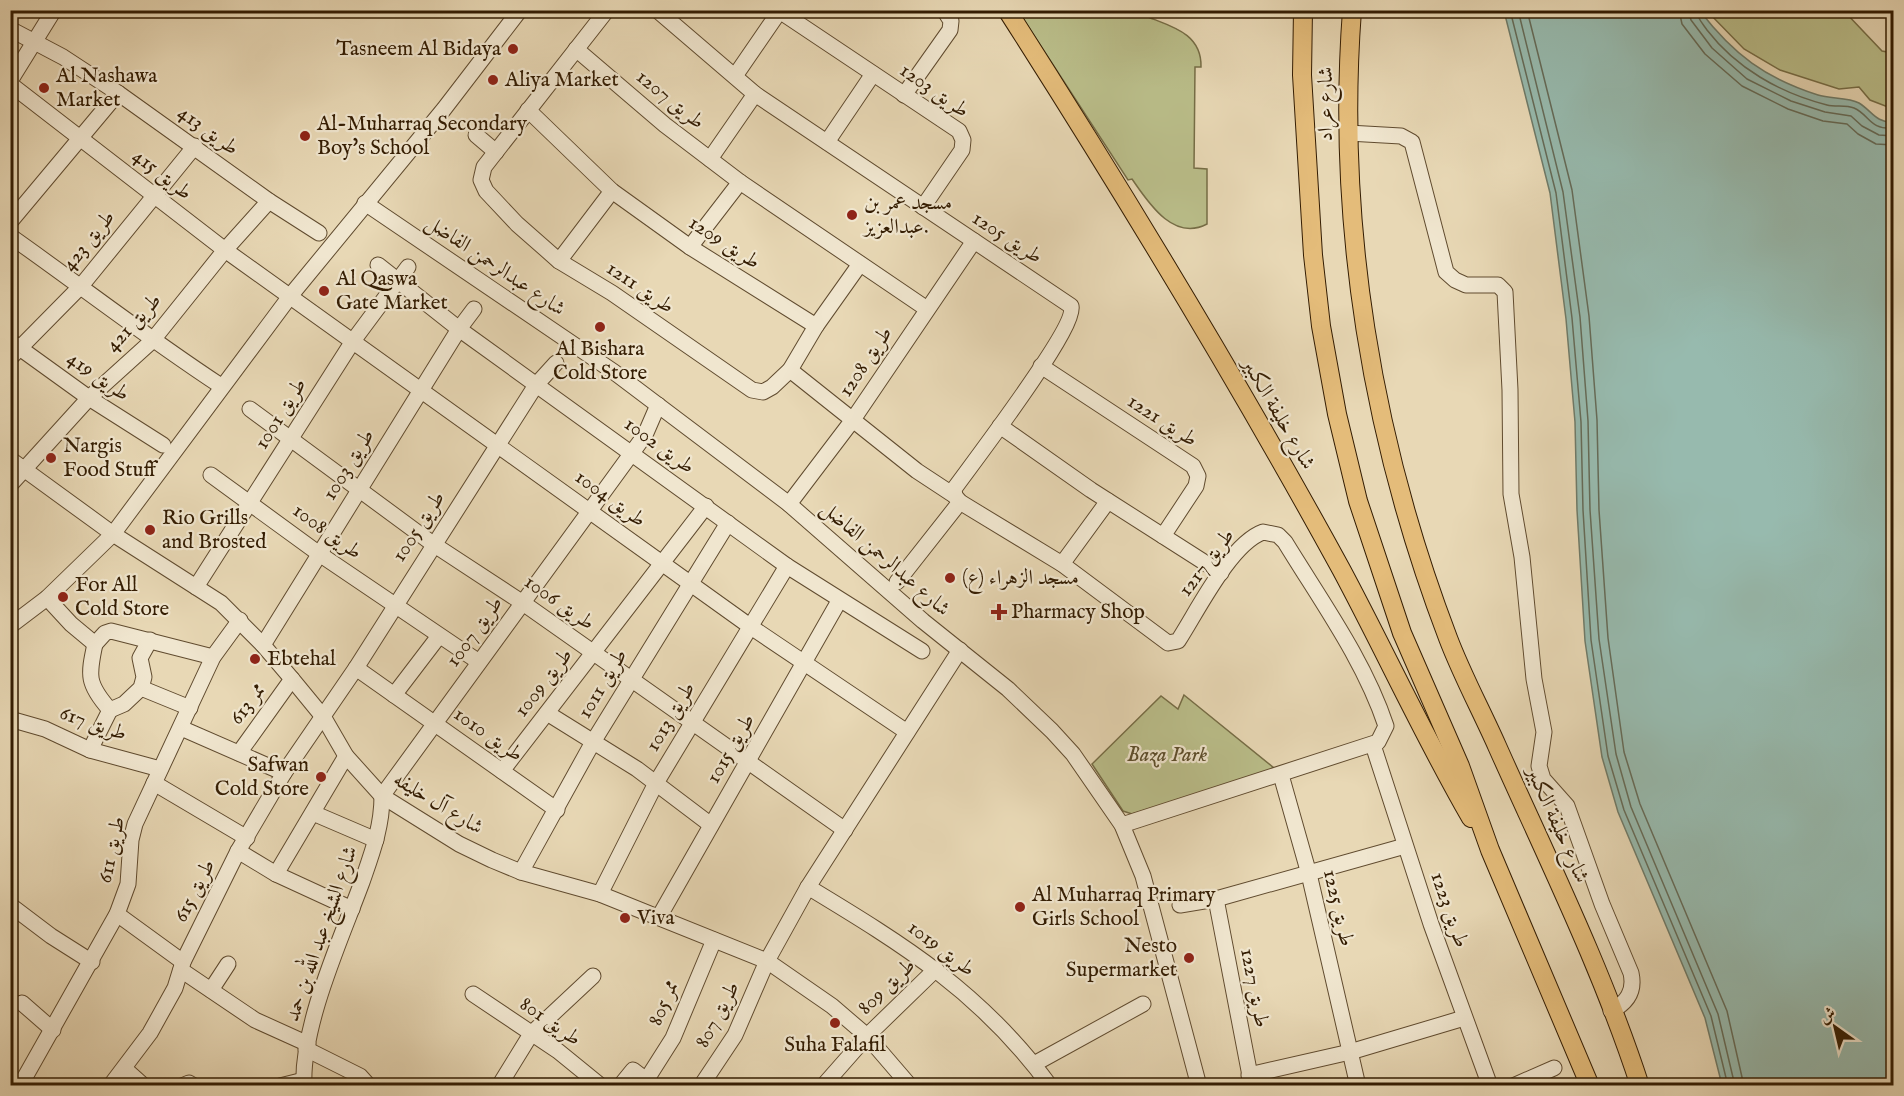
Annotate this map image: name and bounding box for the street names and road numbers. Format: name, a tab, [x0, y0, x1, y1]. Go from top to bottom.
street label: طريق 1203	[894, 57, 974, 125]
street label: طريق 1207	[630, 64, 710, 136]
street label: شارع عراد	[1313, 67, 1343, 142]
street label: طريق 413	[172, 100, 244, 162]
street label: طريق 415	[127, 143, 197, 207]
street label: طريق 423	[56, 205, 122, 277]
street label: طريق 1205	[967, 205, 1047, 271]
street label: شارع عبدالرحمن الفاضل	[418, 209, 570, 325]
street label: طريق 1209	[683, 210, 765, 276]
street label: طريق 1211	[601, 255, 679, 321]
street label: طريق 421	[100, 288, 168, 358]
street label: طريق 1208	[833, 322, 899, 402]
street label: طريق 419	[61, 346, 135, 408]
street label: شارع خليفة الكبير	[1232, 352, 1321, 476]
street label: طريق 1001	[249, 373, 313, 455]
street label: طريق 1221	[1122, 388, 1202, 454]
street label: طريق 1002	[618, 411, 700, 481]
street label: طريق 1003	[317, 424, 381, 506]
street label: طريق 1004	[569, 464, 651, 534]
street label: طريق 1005	[386, 487, 452, 567]
street label: شارع عبدالرحمن الفاضل	[813, 495, 955, 625]
street label: طريق 1008	[287, 498, 367, 566]
street label: طريق 1217	[1173, 524, 1241, 602]
street label: طريق 1006	[518, 569, 600, 637]
street label: طريق 1007	[440, 591, 510, 673]
street label: طريق 1009	[509, 643, 579, 723]
street label: طريق 1011	[572, 644, 634, 724]
street label: طريق 1013	[640, 677, 702, 757]
street label: ممر 613	[224, 678, 272, 730]
street label: طريق 617	[56, 700, 130, 748]
street label: طريق 1010	[448, 701, 528, 769]
street label: طريق 1015	[700, 709, 762, 789]
street label: شارع خليفة الكبير	[1516, 761, 1595, 889]
street label: شارع آل خليفه	[386, 766, 489, 844]
street label: طريق 611	[92, 814, 132, 886]
street label: شارع الشيخ عبد الله بن حمد	[275, 841, 369, 1027]
street label: طريق 615	[168, 855, 222, 927]
street label: طريق 1225	[1316, 867, 1360, 949]
street label: طريق 1223	[1423, 869, 1475, 951]
street label: طريق 1019	[902, 915, 980, 983]
street label: طريق 1227	[1233, 946, 1275, 1030]
street label: طريق 809	[852, 953, 922, 1021]
street label: ممر 805	[642, 976, 686, 1030]
street label: طريق 807	[689, 977, 747, 1053]
street label: طريق 801	[514, 991, 586, 1053]

